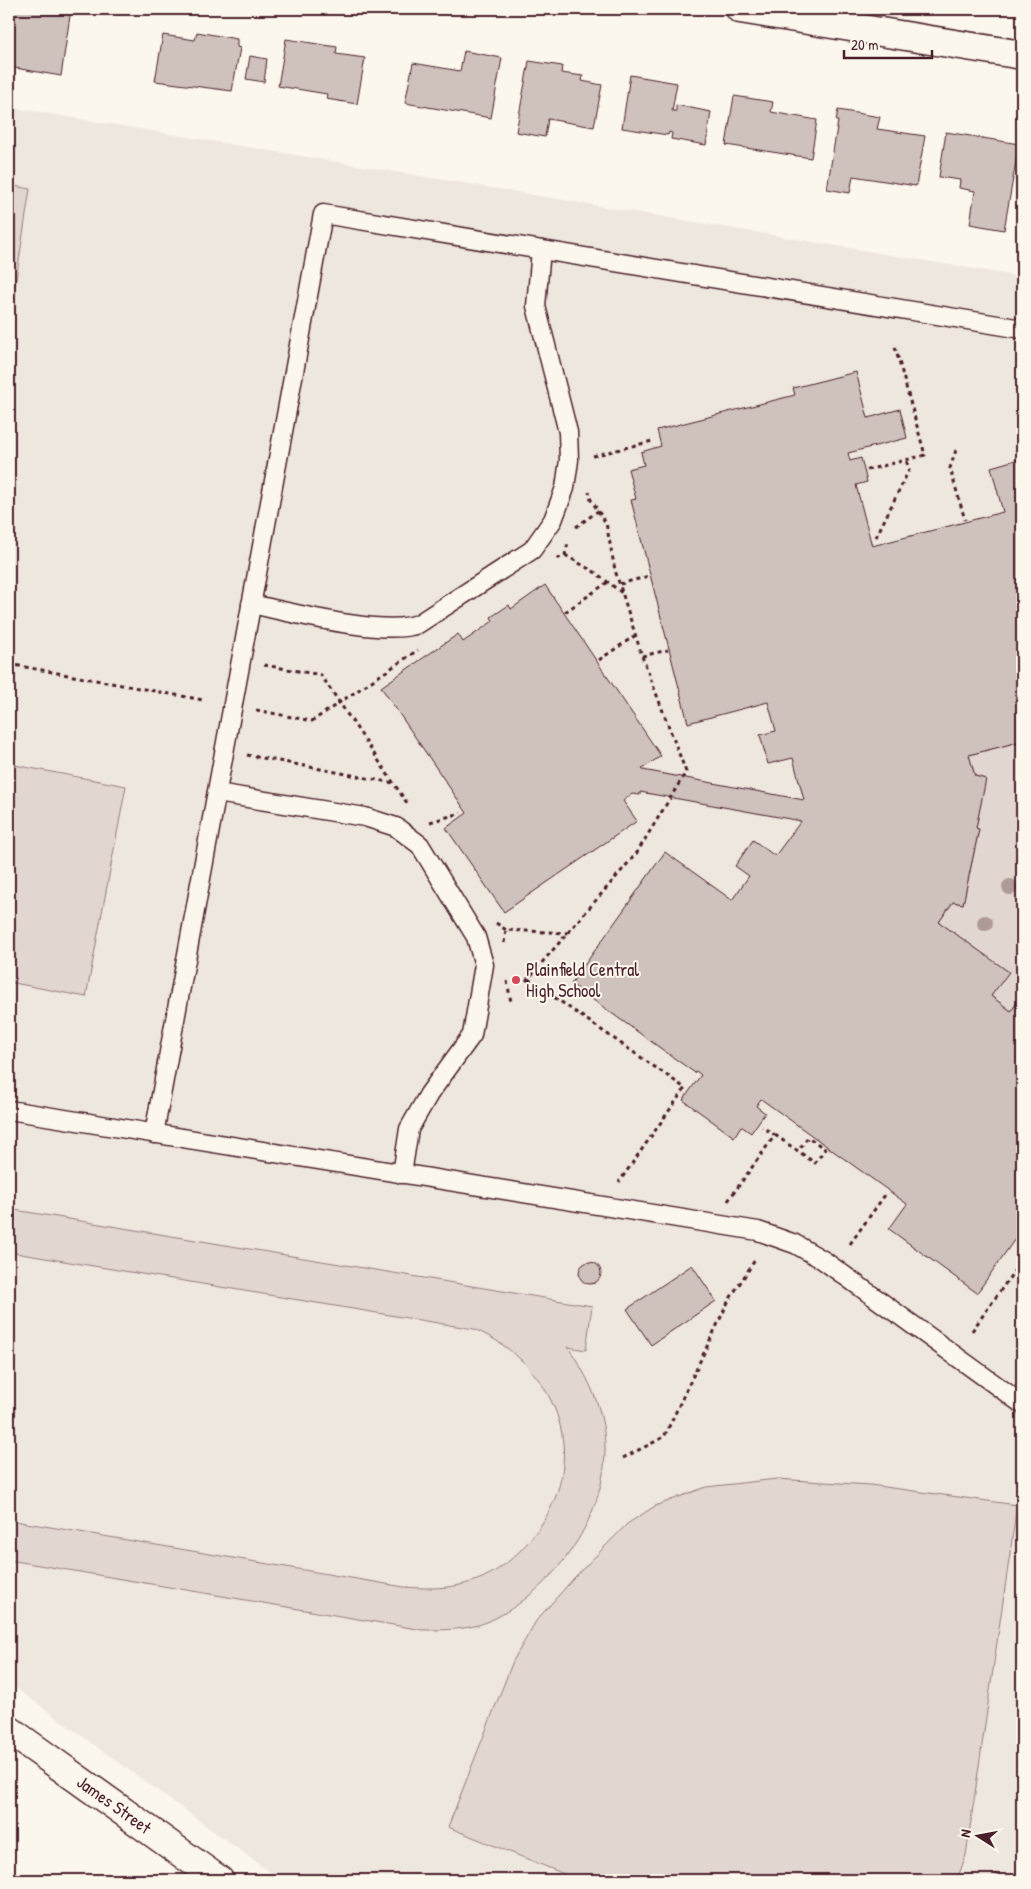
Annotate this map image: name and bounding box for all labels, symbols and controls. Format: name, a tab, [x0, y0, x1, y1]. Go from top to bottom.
scale bar	[844, 28, 931, 60]
text: 20 m	[851, 34, 878, 55]
place label: Plainfield Central High School	[526, 957, 639, 1003]
marker: Plainfield Central High School	[510, 974, 522, 986]
street label: James Street	[72, 1769, 157, 1840]
north arrow	[954, 1812, 1004, 1862]
text: N	[955, 1827, 975, 1839]

